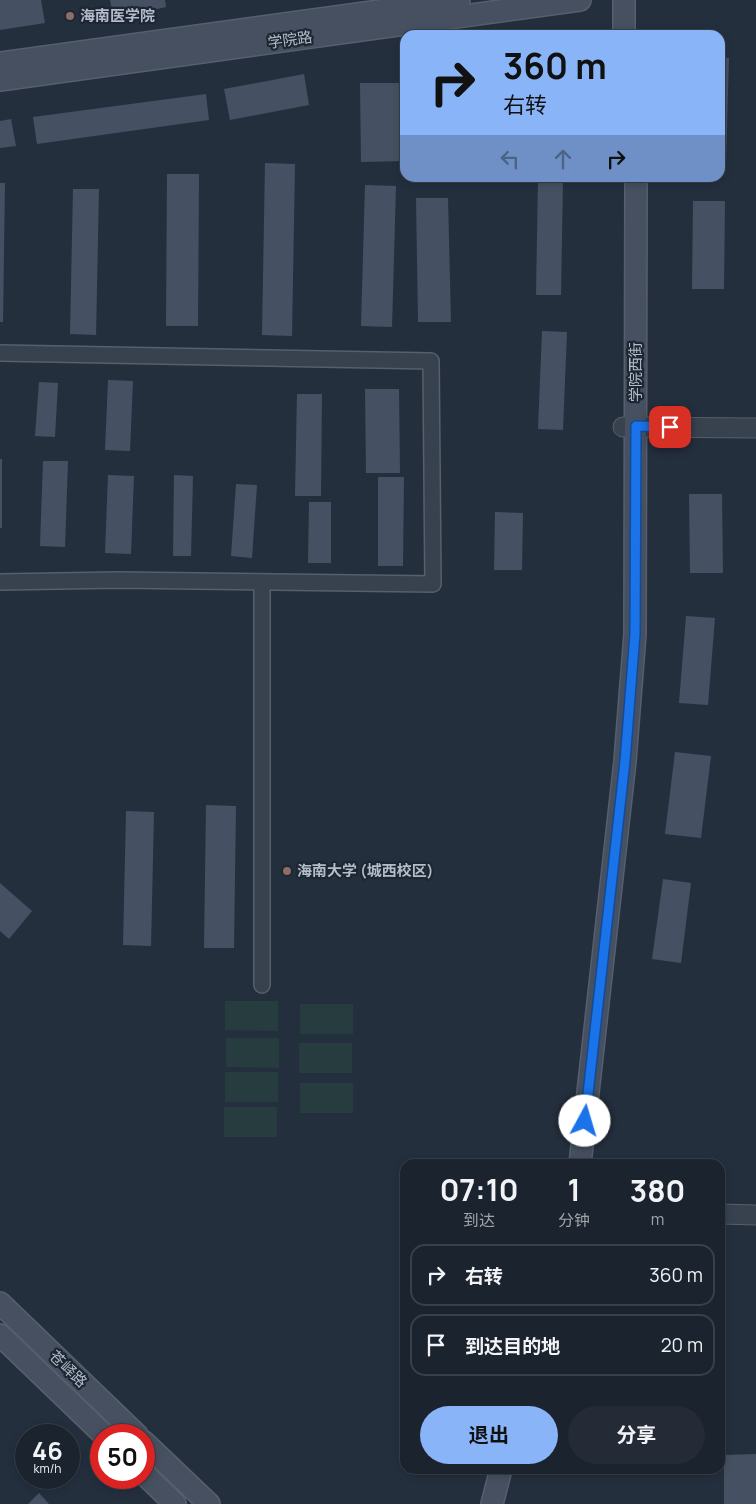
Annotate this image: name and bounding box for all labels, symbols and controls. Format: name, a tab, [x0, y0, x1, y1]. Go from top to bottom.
place label: 海南医学院	[80, 5, 155, 26]
marker: 海南医学院	[64, 10, 76, 22]
street label: 学院路	[266, 26, 314, 53]
text: 360 m	[503, 42, 607, 90]
icon: right	[420, 50, 485, 115]
text: 右转	[503, 90, 547, 120]
icon: left	[496, 145, 524, 173]
icon: ahead	[549, 145, 577, 173]
icon: right	[602, 145, 630, 173]
street label: 学院西街	[625, 342, 646, 402]
pin	[649, 406, 691, 448]
icon: arrive	[656, 413, 684, 441]
place label: 海南大学 (城西校区)	[297, 860, 434, 881]
marker: 海南大学 (城西校区)	[281, 865, 293, 877]
position arrow	[558, 1094, 610, 1146]
text: 07:10	[440, 1169, 519, 1210]
text: 1	[568, 1169, 581, 1210]
text: 380	[630, 1170, 685, 1211]
text: m	[651, 1208, 664, 1230]
text: 到达	[463, 1209, 495, 1231]
text: 分钟	[558, 1209, 590, 1231]
icon: right	[422, 1261, 450, 1289]
text: 360 m	[649, 1262, 703, 1288]
text: 右转	[465, 1263, 503, 1289]
icon: arrive	[422, 1331, 450, 1359]
text: 20 m	[661, 1332, 703, 1358]
text: 到达目的地	[465, 1333, 560, 1359]
street label: 苍峄路	[45, 1345, 92, 1392]
button: 退出	[420, 1406, 558, 1464]
button: 分享	[568, 1406, 705, 1464]
speed limit sign: 50	[90, 1424, 155, 1489]
text: 46	[32, 1433, 63, 1468]
text: km/h	[34, 1460, 61, 1477]

